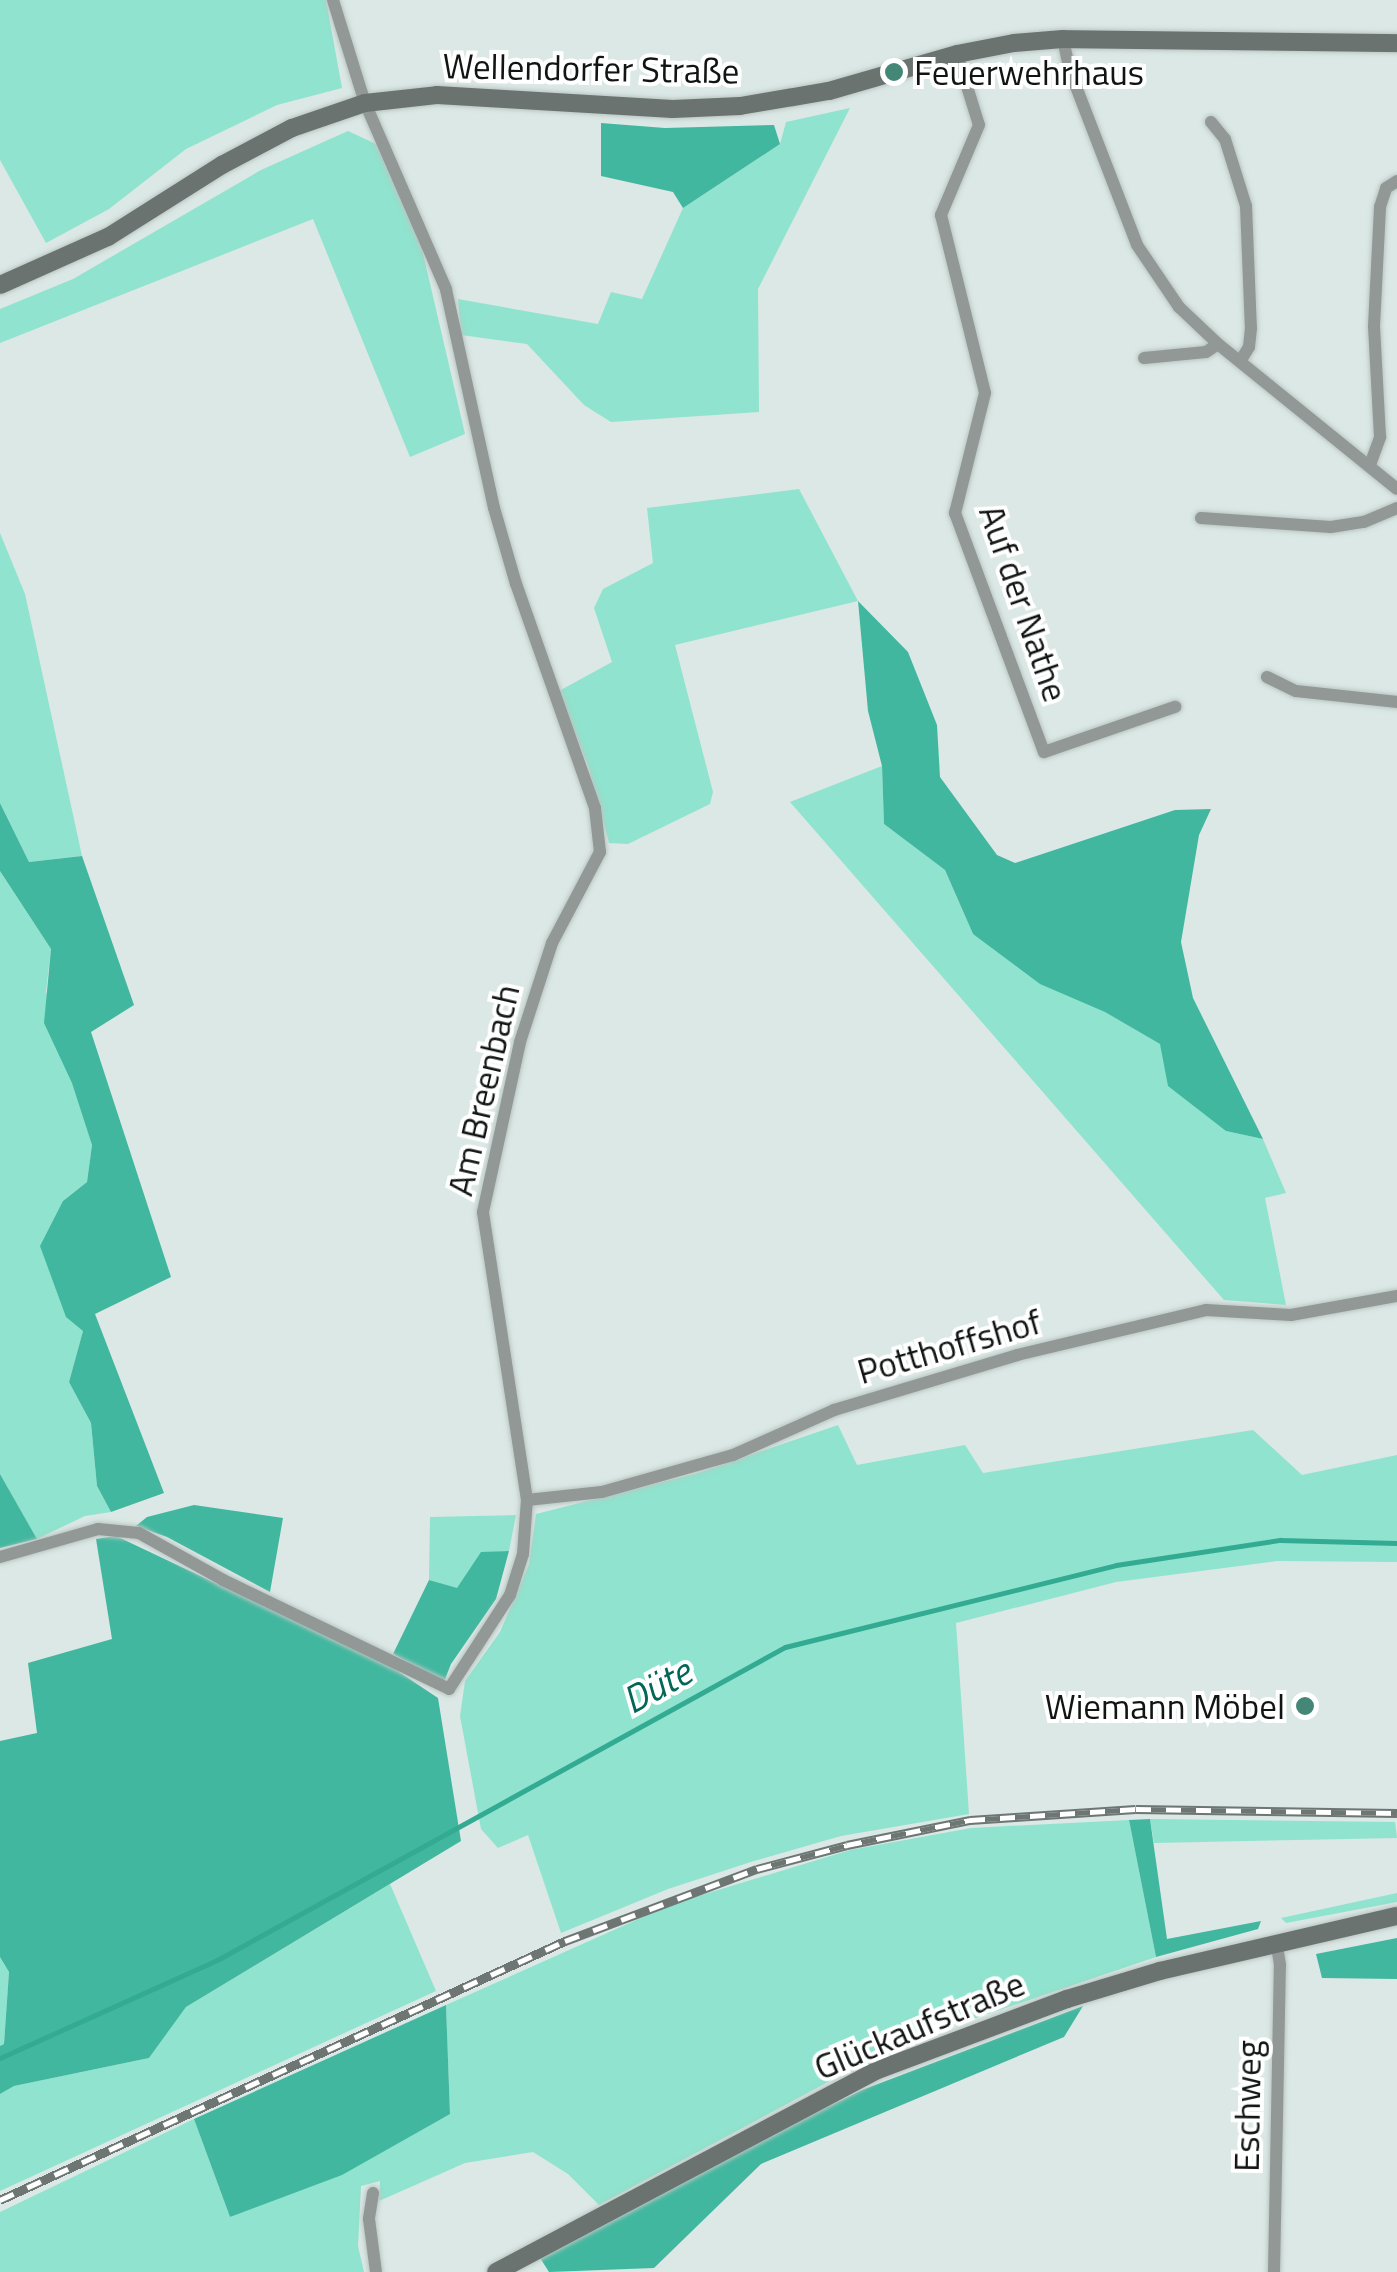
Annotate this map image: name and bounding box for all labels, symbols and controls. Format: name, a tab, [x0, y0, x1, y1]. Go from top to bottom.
street label: Wellendorfer Straße	[442, 44, 740, 92]
place label: Feuerwehrhaus	[914, 51, 1144, 93]
marker: Feuerwehrhaus	[883, 61, 905, 83]
street label: Auf der Nathe	[971, 499, 1077, 707]
street label: Am Breenbach	[438, 980, 528, 1200]
street label: Potthoffshof	[852, 1300, 1046, 1392]
water label: Düte	[615, 1649, 699, 1723]
place label: Wiemann Möbel	[1045, 1685, 1285, 1727]
marker: Wiemann Möbel	[1294, 1695, 1316, 1717]
street label: Glückaufstraße	[808, 1962, 1030, 2088]
street label: Eschweg	[1225, 2040, 1269, 2172]

